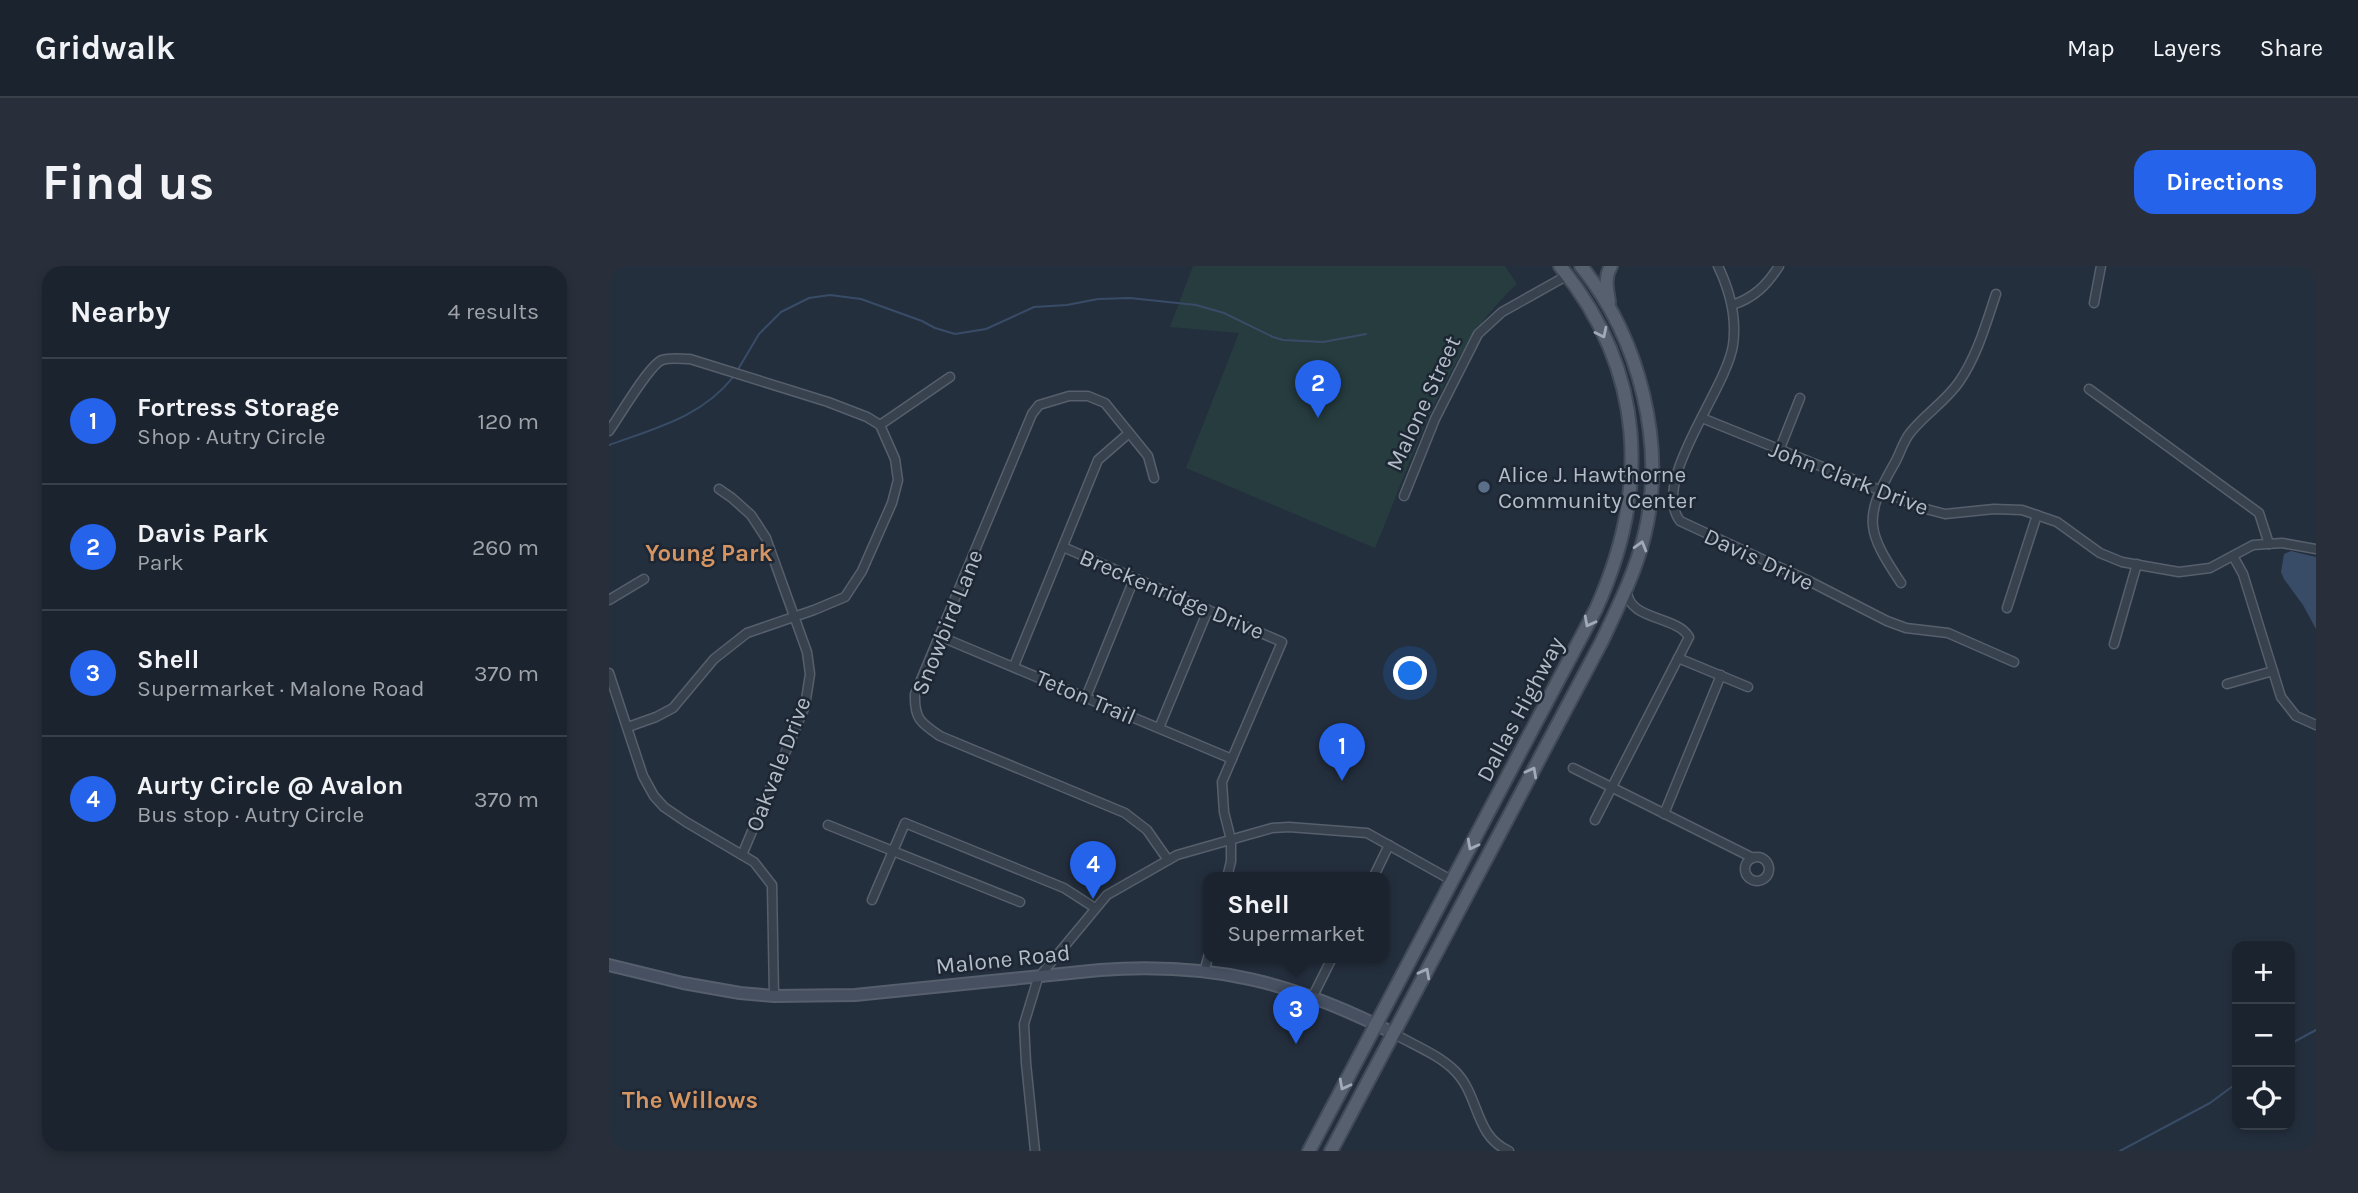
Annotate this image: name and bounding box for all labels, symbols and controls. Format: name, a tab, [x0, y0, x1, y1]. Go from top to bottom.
text: Gridwalk	[35, 29, 175, 67]
text: Map	[2067, 34, 2115, 62]
text: Layers	[2153, 34, 2222, 62]
text: Share	[2260, 34, 2323, 62]
button: Directions	[2134, 150, 2316, 214]
text: Find us	[42, 154, 214, 211]
text: Nearby	[70, 294, 170, 330]
text: 4 results	[447, 298, 539, 325]
one-way arrow	[1594, 326, 1608, 338]
street label: Malone Street	[1380, 331, 1467, 475]
pin: 2	[1295, 360, 1341, 418]
text: Fortress Storage	[137, 392, 339, 423]
text: 1	[89, 408, 97, 435]
text: 120 m	[477, 408, 539, 435]
text: Shop · Autry Circle	[137, 423, 325, 450]
street label: John Clark Drive	[1765, 436, 1932, 521]
place label: Alice J. Hawthorne Community Center	[1498, 461, 1696, 514]
marker: Alice J. Hawthorne Community Center	[1476, 479, 1492, 495]
text: Davis Park	[137, 518, 268, 549]
street label: Davis Drive	[1700, 522, 1818, 597]
text: 2	[86, 534, 100, 561]
text: 260 m	[472, 534, 539, 561]
district label: Young Park	[645, 539, 773, 567]
one-way arrow	[1633, 540, 1648, 552]
street label: Breckenridge Drive	[1076, 543, 1268, 646]
street label: Snowbird Lane	[906, 546, 989, 699]
text: Park	[137, 549, 184, 576]
one-way arrow	[1584, 615, 1597, 627]
street label: Dallas Highway	[1471, 632, 1570, 786]
text: Shell	[137, 644, 199, 675]
your location	[1393, 656, 1427, 690]
text: 3	[86, 660, 100, 687]
text: 370 m	[474, 660, 539, 687]
street label: Teton Trail	[1032, 664, 1140, 731]
text: Supermarket · Malone Road	[137, 675, 425, 702]
street label: Oakvale Drive	[740, 693, 817, 835]
pin: 1	[1319, 723, 1365, 781]
one-way arrow	[1524, 767, 1537, 779]
text: Aurty Circle @ Avalon	[137, 770, 404, 801]
text: 4	[86, 786, 100, 813]
text: 370 m	[474, 786, 539, 813]
text: Bus stop · Autry Circle	[137, 801, 364, 828]
one-way arrow	[1466, 838, 1480, 850]
pin: 4	[1070, 841, 1116, 899]
popup	[1203, 872, 1389, 963]
text: Shell	[1227, 889, 1290, 920]
text: Supermarket	[1227, 920, 1365, 947]
street label: Malone Road	[934, 939, 1072, 980]
map controls	[2232, 941, 2295, 1130]
button: +	[2232, 941, 2295, 1004]
one-way arrow	[1417, 968, 1430, 980]
pin: 3	[1273, 986, 1319, 1044]
button: −	[2232, 1004, 2295, 1067]
button: locate	[2232, 1067, 2295, 1130]
one-way arrow	[1339, 1078, 1352, 1090]
district label: The Willows	[622, 1086, 758, 1114]

